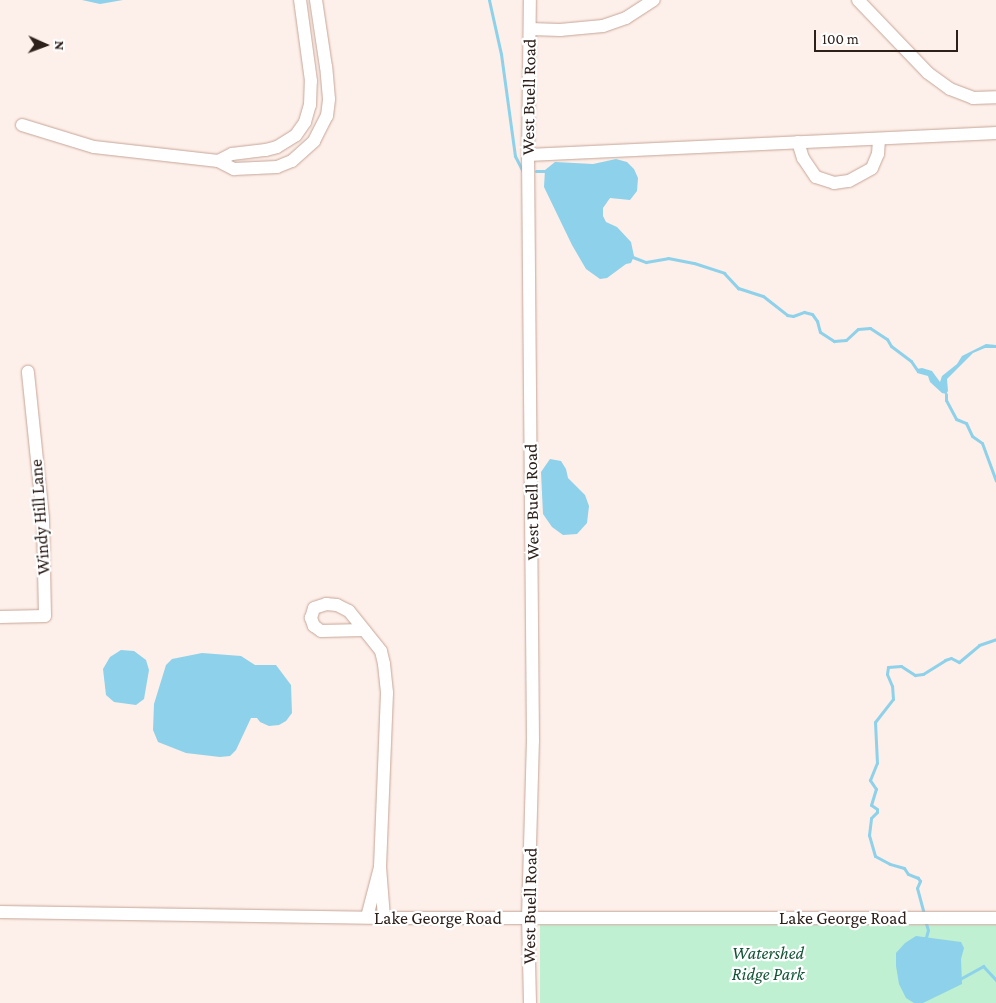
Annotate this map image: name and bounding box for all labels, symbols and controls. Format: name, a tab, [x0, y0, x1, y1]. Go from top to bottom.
north arrow	[20, 20, 70, 70]
scale bar	[816, 20, 960, 52]
text: 100 m	[822, 31, 859, 47]
street label: West Buell Road	[517, 38, 541, 156]
text: N	[52, 40, 68, 51]
street label: West Buell Road	[520, 443, 544, 561]
street label: Windy Hill Lane	[25, 458, 55, 576]
street label: West Buell Road	[518, 847, 542, 965]
street label: Lake George Road	[374, 907, 502, 929]
street label: Lake George Road	[779, 907, 907, 929]
park label: Watershed Ridge Park	[732, 943, 804, 986]

